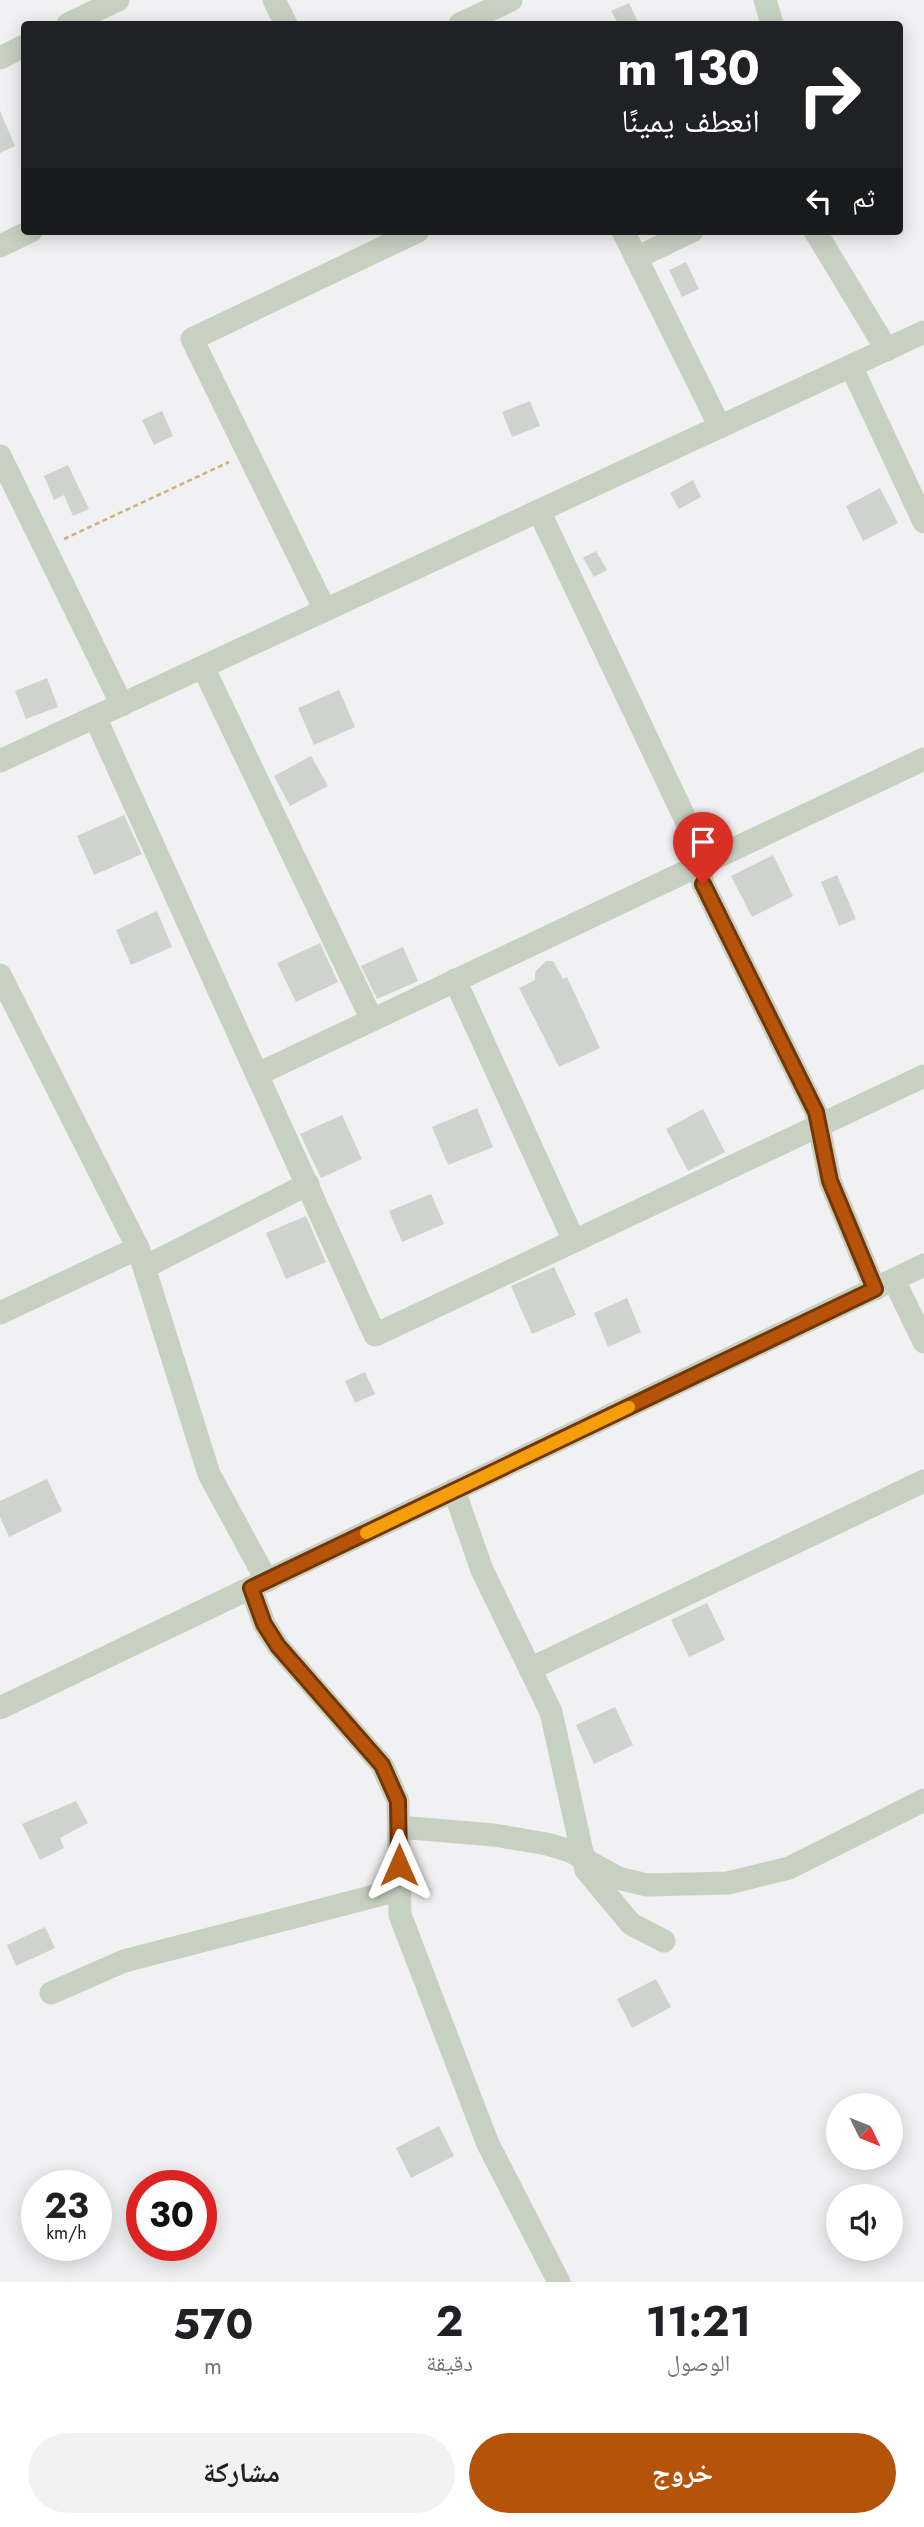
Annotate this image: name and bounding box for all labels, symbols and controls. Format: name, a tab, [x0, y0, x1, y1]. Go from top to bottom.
text: 130 m	[617, 33, 760, 103]
icon: right	[784, 49, 875, 140]
text: انعطف يمينًا	[621, 98, 760, 144]
text: ثم	[852, 179, 875, 217]
icon: left	[800, 182, 838, 220]
pin	[673, 812, 733, 884]
icon: arrive	[684, 823, 722, 861]
position arrow	[362, 1828, 436, 1902]
north arrow	[826, 2093, 903, 2170]
map controls	[826, 2093, 903, 2261]
speed limit sign: 30	[126, 2170, 217, 2261]
text: 23	[44, 2181, 89, 2231]
button: sound	[826, 2184, 903, 2261]
text: km/h	[46, 2220, 87, 2246]
text: 2	[436, 2291, 463, 2352]
text: 11:21	[646, 2291, 751, 2352]
text: 570	[173, 2294, 253, 2355]
text: دقيقة	[426, 2346, 473, 2380]
text: الوصول	[667, 2346, 730, 2380]
text: m	[204, 2349, 222, 2383]
button: مشاركة	[28, 2433, 455, 2513]
button: خروج	[469, 2433, 896, 2513]

